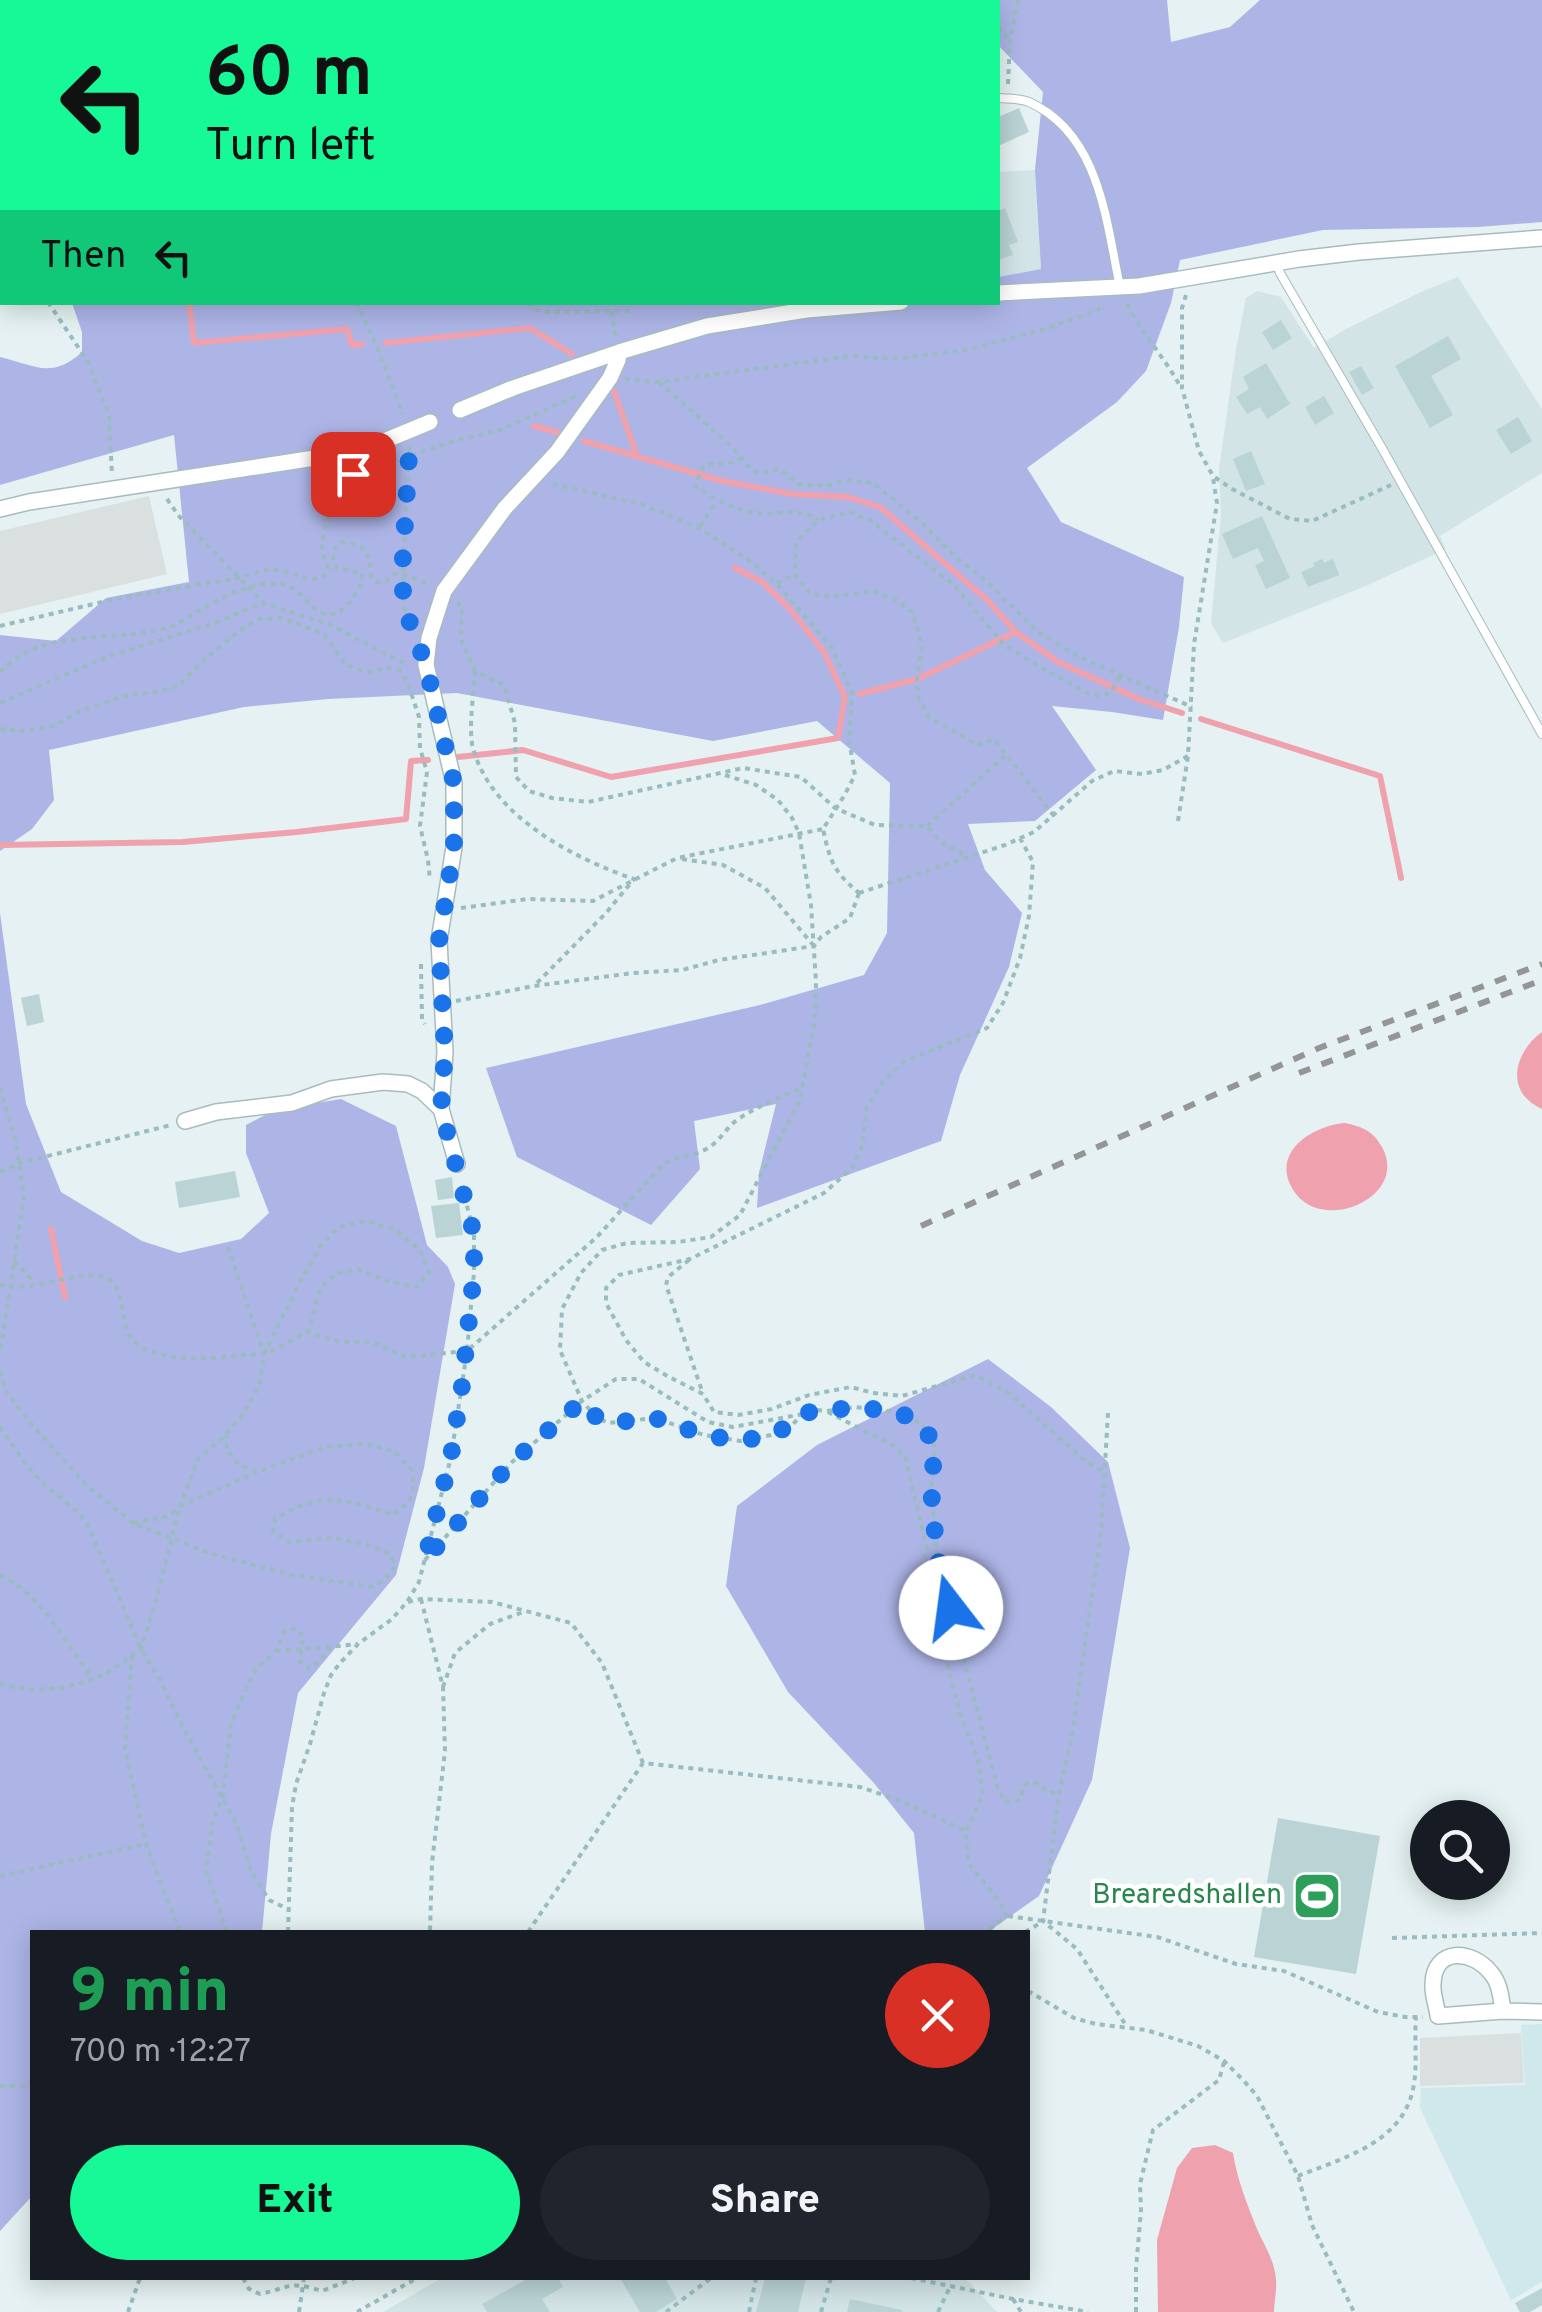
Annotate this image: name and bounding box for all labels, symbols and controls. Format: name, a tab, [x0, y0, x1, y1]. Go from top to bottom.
text: 60 m	[205, 32, 373, 121]
icon: left	[40, 40, 170, 170]
text: Turn left	[205, 119, 376, 176]
icon: left	[146, 230, 201, 285]
text: Then	[40, 233, 126, 282]
pin	[311, 432, 396, 517]
icon: arrive	[326, 447, 381, 502]
position arrow	[899, 1556, 1003, 1660]
map controls	[1410, 1800, 1510, 1900]
button: search	[1410, 1800, 1510, 1900]
sports icon: Brearedshallen	[1291, 1870, 1343, 1922]
place label: Brearedshallen	[1092, 1878, 1282, 1914]
text: 9 min	[70, 1957, 229, 2033]
button: close	[885, 1963, 990, 2068]
text: 700 m · 12:27	[70, 2033, 251, 2073]
button: Exit	[70, 2145, 520, 2260]
button: Share	[540, 2145, 990, 2260]

